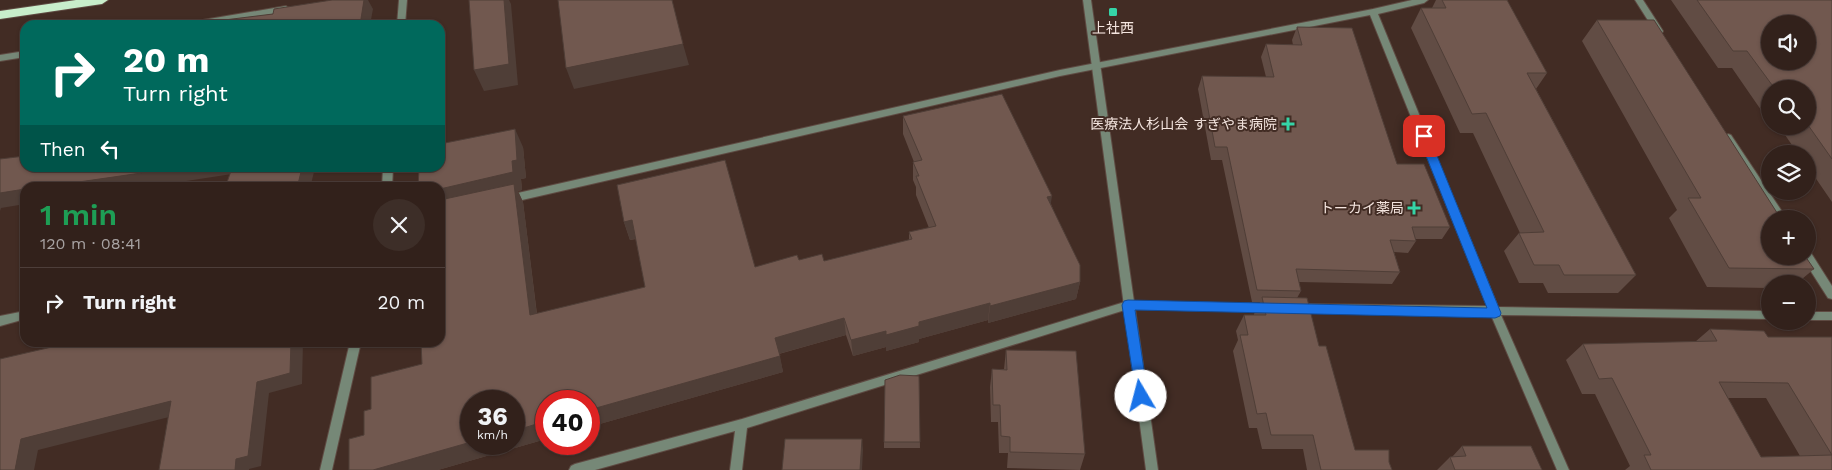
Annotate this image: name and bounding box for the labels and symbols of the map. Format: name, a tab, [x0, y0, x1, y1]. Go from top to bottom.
marker: 上社西	[1107, 6, 1119, 18]
place label: 上社西	[1092, 20, 1134, 36]
pin	[1403, 115, 1445, 157]
place label: 医療法人杉山会 すぎやま病院	[1090, 116, 1277, 132]
marker: 医療法人杉山会 すぎやま病院	[1281, 117, 1295, 131]
place label: トーカイ薬局	[1320, 200, 1404, 216]
marker: トーカイ薬局	[1408, 202, 1420, 214]
position arrow	[1114, 369, 1166, 421]
speed limit sign: 40	[535, 390, 600, 455]

